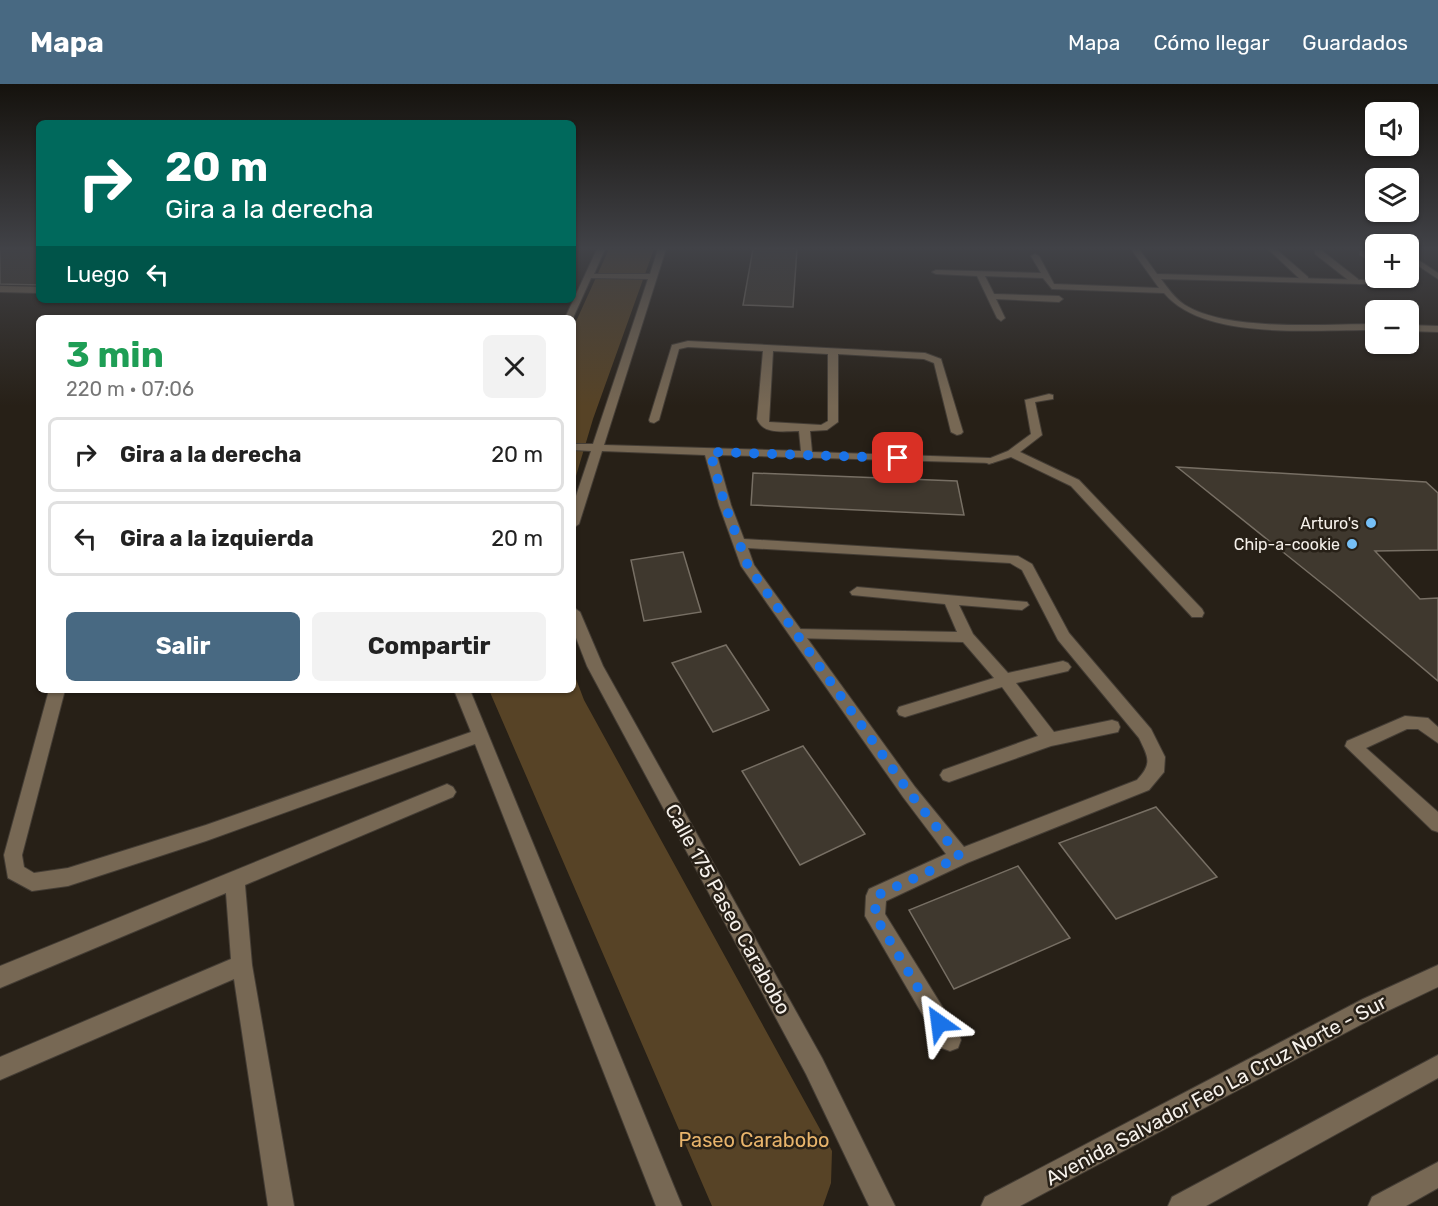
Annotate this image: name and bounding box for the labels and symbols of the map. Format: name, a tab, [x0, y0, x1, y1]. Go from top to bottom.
pin	[872, 432, 923, 483]
place label: Arturo's	[1300, 514, 1359, 533]
marker: Arturo's	[1364, 516, 1378, 530]
place label: Chip-a-cookie	[1234, 535, 1340, 554]
marker: Chip-a-cookie	[1345, 537, 1359, 551]
street label: Calle 175 Paseo Carabobo	[660, 800, 796, 1018]
street label: Avenida Salvador Feo La Cruz Norte - Sur	[1041, 989, 1391, 1190]
position arrow	[907, 991, 971, 1055]
park label: Paseo Carabobo	[678, 1128, 830, 1152]

